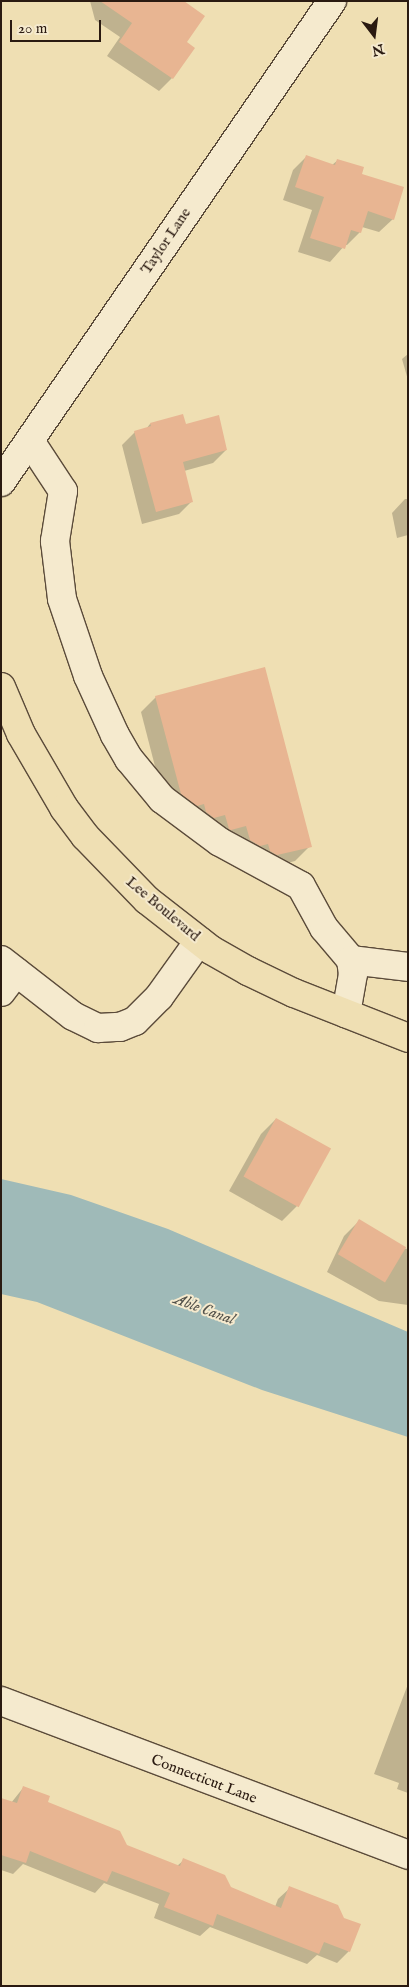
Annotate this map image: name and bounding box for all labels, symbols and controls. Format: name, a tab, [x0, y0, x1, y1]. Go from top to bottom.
scale bar	[12, 10, 104, 42]
north arrow	[349, 10, 399, 60]
text: 20 m	[18, 19, 47, 38]
text: N	[370, 39, 386, 60]
street label: Taylor Lane	[137, 204, 195, 278]
street label: Lee Boulevard	[122, 873, 204, 945]
water label: Able Canal	[171, 1290, 237, 1330]
street label: Connecticut Lane	[149, 1751, 259, 1807]

